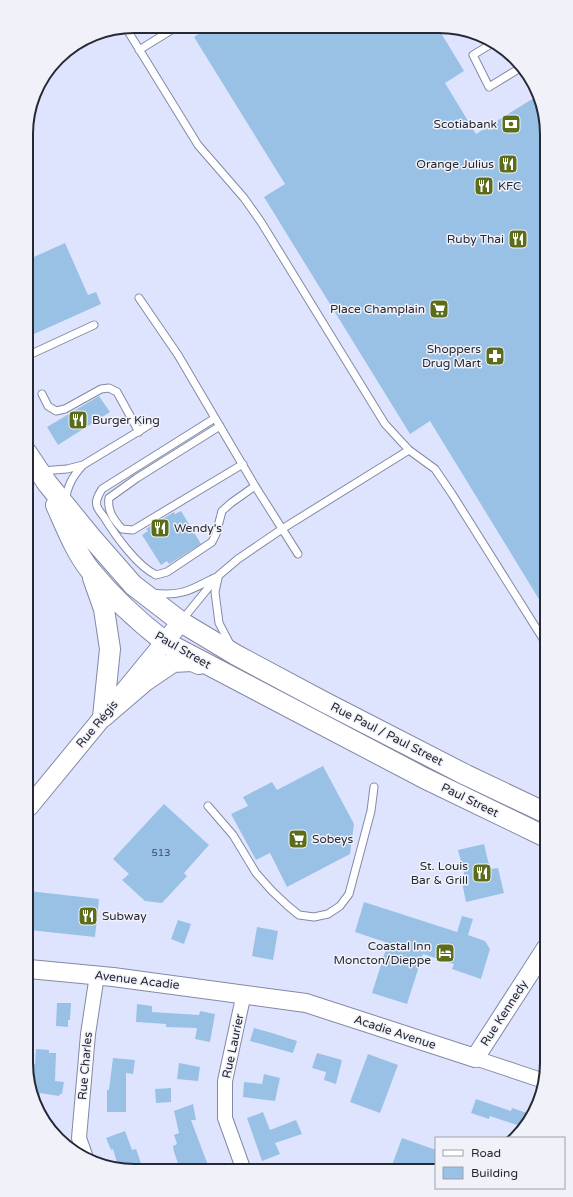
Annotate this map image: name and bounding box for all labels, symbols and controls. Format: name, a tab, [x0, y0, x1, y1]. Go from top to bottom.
bank icon: Scotiabank	[500, 113, 522, 135]
place label: Scotiabank	[434, 117, 497, 131]
restaurant icon: Orange Julius	[497, 153, 519, 175]
place label: Orange Julius	[416, 157, 494, 171]
restaurant icon: KFC	[473, 175, 495, 197]
place label: KFC	[498, 179, 521, 193]
restaurant icon: Ruby Thai	[507, 228, 529, 250]
place label: Ruby Thai	[447, 232, 504, 246]
supermarket icon: Place Champlain	[428, 298, 450, 320]
place label: Place Champlain	[330, 302, 425, 316]
place label: Shoppers Drug Mart	[422, 342, 481, 370]
pharmacy icon: Shoppers Drug Mart	[484, 345, 506, 367]
restaurant icon: Burger King	[67, 409, 89, 431]
place label: Burger King	[92, 413, 160, 427]
restaurant icon: Wendy's	[149, 517, 171, 539]
place label: Wendy's	[174, 521, 222, 535]
street label: Paul Street	[153, 628, 214, 672]
street label: Rue Régis	[73, 697, 121, 750]
street label: Rue Paul / Paul Street	[328, 700, 446, 769]
street label: Paul Street	[439, 780, 501, 820]
supermarket icon: Sobeys	[287, 828, 309, 850]
place label: Sobeys	[312, 832, 353, 846]
house number: 513	[152, 847, 170, 859]
place label: St. Louis Bar & Grill	[411, 859, 468, 887]
restaurant icon: St. Louis Bar & Grill	[471, 862, 493, 884]
restaurant icon: Subway	[77, 905, 99, 927]
place label: Subway	[102, 909, 147, 923]
place label: Coastal Inn Moncton/Dieppe	[334, 939, 431, 967]
hotel icon: Coastal Inn Moncton/Dieppe	[434, 942, 456, 964]
street label: Avenue Acadie	[94, 968, 180, 992]
street label: Rue Kennedy	[477, 977, 531, 1049]
street label: Rue Laurier	[219, 1012, 247, 1080]
street label: Acadie Avenue	[352, 1012, 438, 1052]
street label: Rue Charles	[75, 1031, 95, 1101]
legend	[435, 1137, 565, 1189]
text: Road	[471, 1146, 501, 1160]
text: Building	[471, 1166, 518, 1180]

